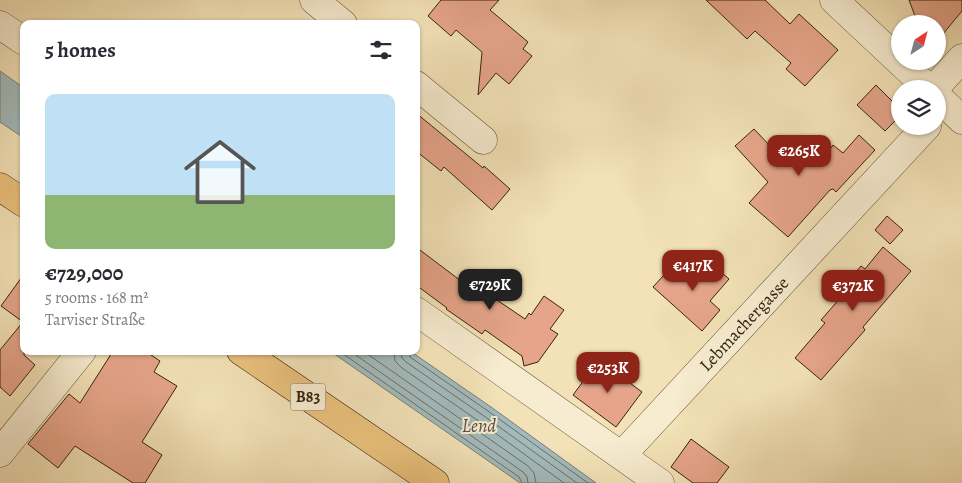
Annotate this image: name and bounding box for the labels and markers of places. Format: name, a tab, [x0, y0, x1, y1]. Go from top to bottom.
pin: €265K	[764, 134, 834, 177]
pin: €417K	[658, 250, 728, 292]
pin: €729K	[455, 268, 525, 311]
pin: €372K	[818, 270, 888, 312]
pin: €253K	[573, 352, 643, 394]

